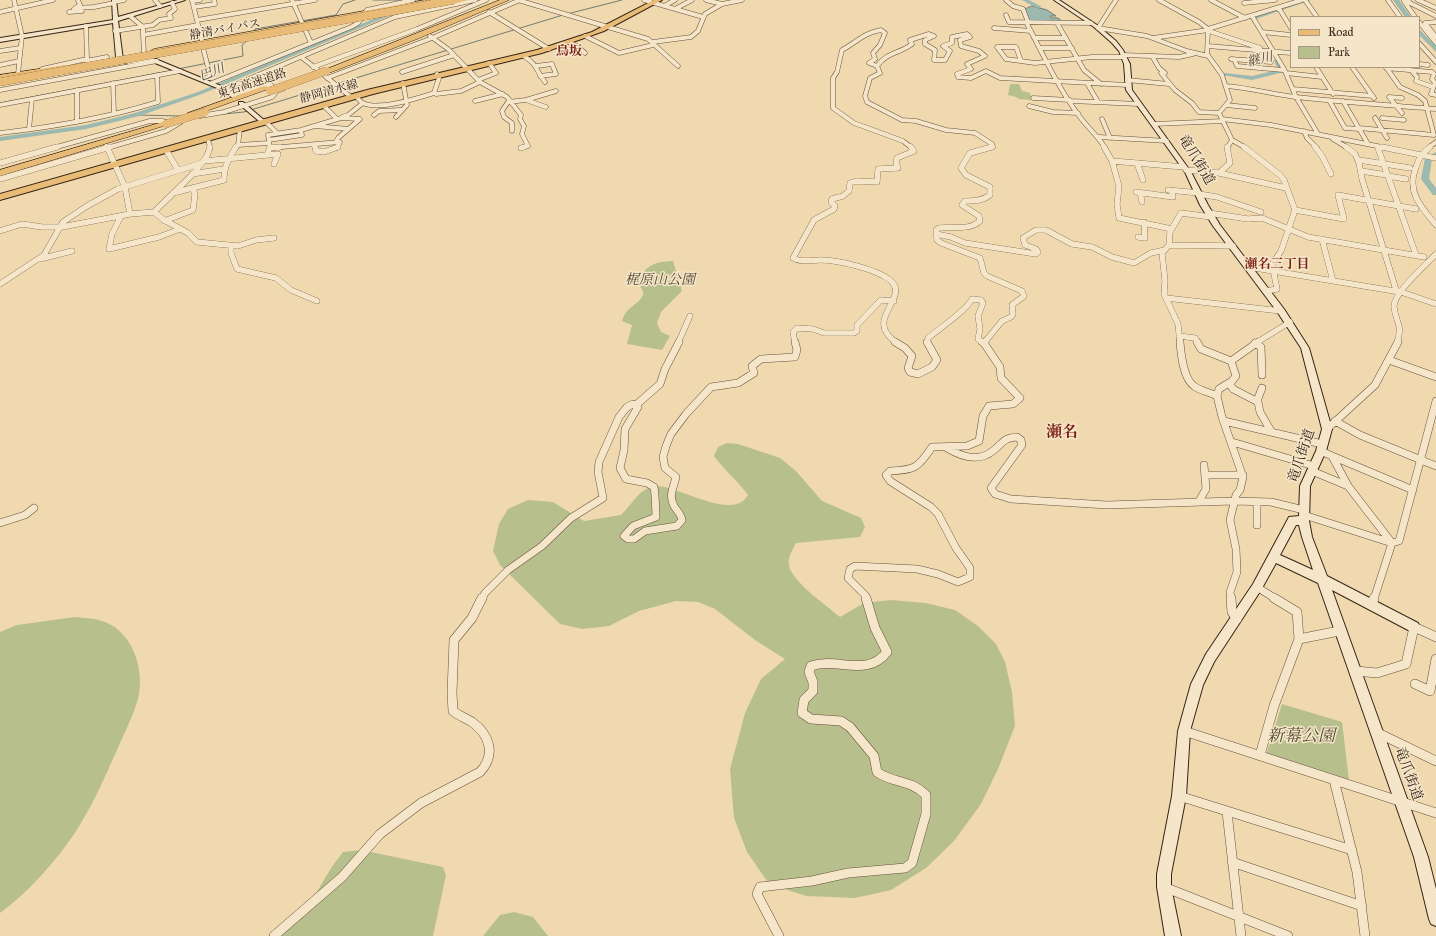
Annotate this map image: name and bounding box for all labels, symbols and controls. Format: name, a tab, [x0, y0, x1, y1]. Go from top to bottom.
legend	[1290, 16, 1420, 68]
street label: 静清バイパス	[188, 17, 262, 43]
text: Road	[1328, 25, 1354, 39]
district label: 鳥坂	[556, 44, 582, 60]
text: Park	[1328, 45, 1350, 59]
water label: 継川	[1246, 49, 1274, 71]
water label: 巴川	[197, 61, 227, 85]
street label: 東名高速道路	[216, 66, 288, 102]
street label: 静岡清水線	[298, 77, 360, 107]
street label: 竜爪街道	[1174, 132, 1218, 188]
district label: 瀬名三丁目	[1245, 257, 1309, 273]
park label: 梶原山公園	[625, 273, 695, 289]
district label: 瀬名	[1046, 423, 1078, 443]
street label: 竜爪街道	[1285, 427, 1319, 485]
park label: 新幕公園	[1267, 727, 1335, 747]
street label: 竜爪街道	[1391, 745, 1425, 803]

